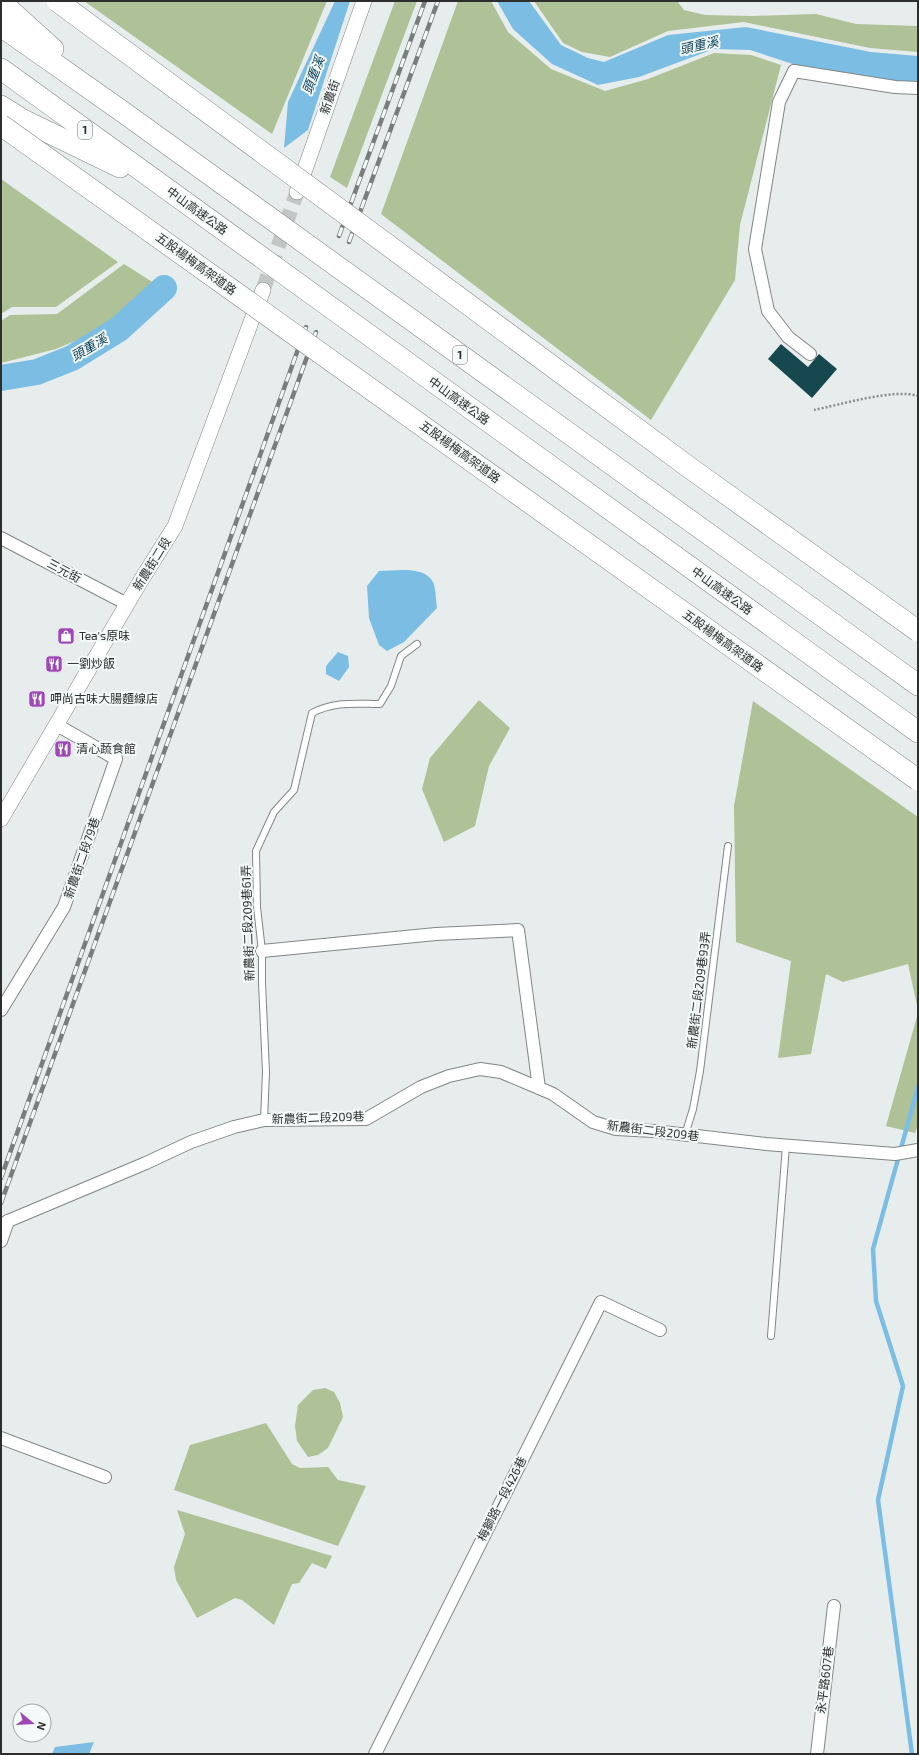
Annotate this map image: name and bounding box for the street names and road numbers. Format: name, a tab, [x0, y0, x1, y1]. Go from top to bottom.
street label: 新農街	[317, 77, 342, 116]
road number: 1	[78, 121, 92, 139]
street label: 中山高速公路	[164, 183, 231, 237]
street label: 五股楊梅高架道路	[154, 229, 240, 297]
road number: 1	[453, 346, 467, 364]
street label: 中山高速公路	[426, 373, 493, 427]
street label: 五股楊梅高架道路	[418, 417, 504, 485]
street label: 新農街二段	[129, 534, 173, 593]
street label: 三元街	[45, 555, 84, 585]
street label: 中山高速公路	[689, 563, 756, 617]
street label: 五股楊梅高架道路	[681, 606, 767, 674]
street label: 新農街二段79巷	[61, 815, 102, 900]
street label: 新農街二段209巷61弄	[238, 865, 256, 981]
street label: 新農街二段209巷93弄	[684, 930, 712, 1049]
street label: 新農街二段209巷	[271, 1108, 365, 1126]
street label: 新農街二段209巷	[606, 1117, 700, 1143]
street label: 梅獅路一段426巷	[474, 1454, 528, 1543]
street label: 永平路607巷	[813, 1645, 835, 1715]

